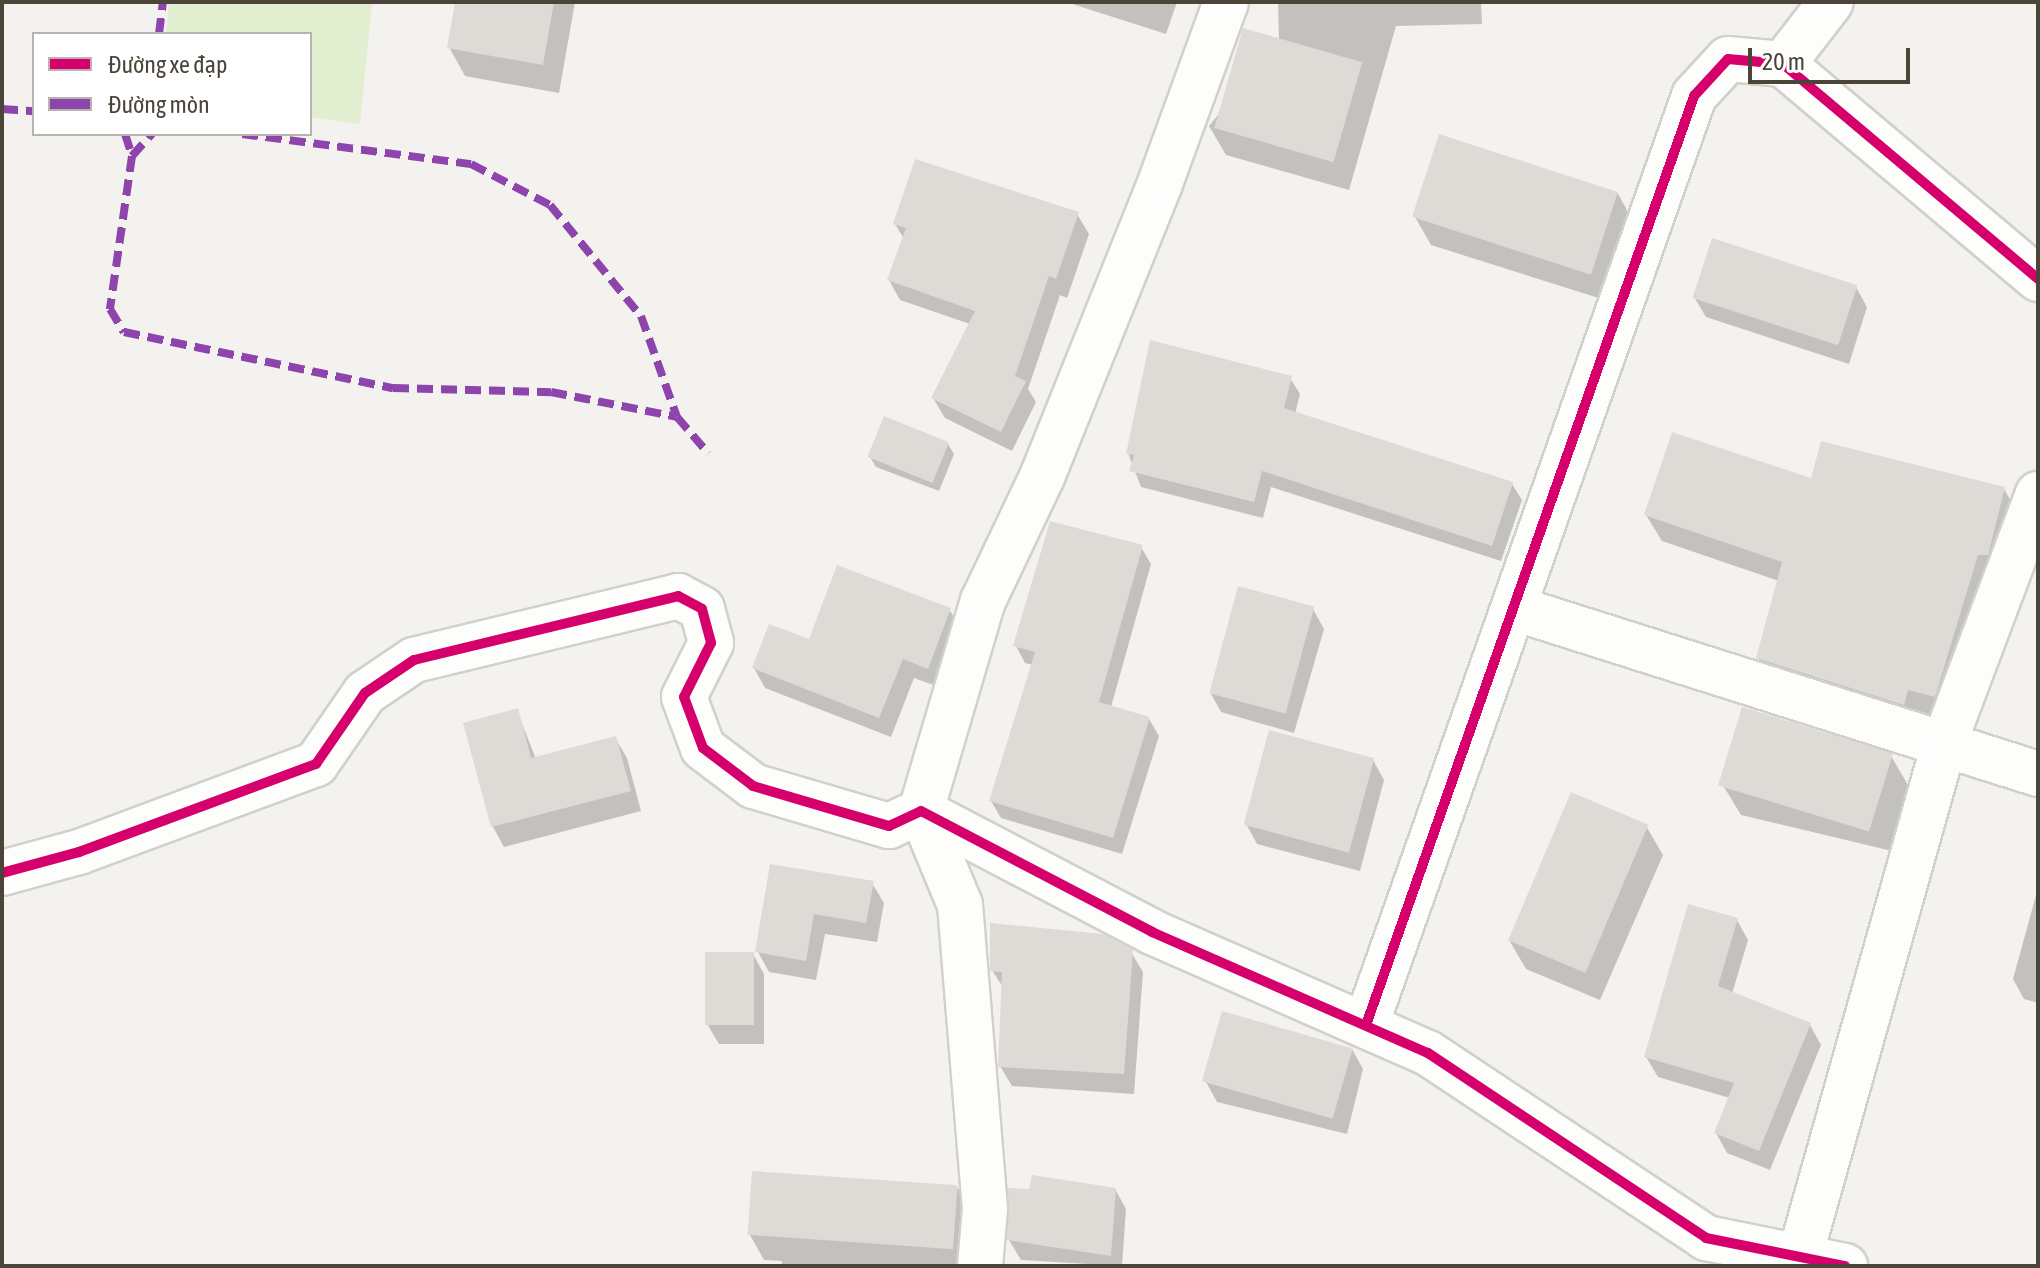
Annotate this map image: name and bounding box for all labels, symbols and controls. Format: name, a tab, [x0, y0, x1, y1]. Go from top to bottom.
legend	[32, 32, 312, 136]
scale bar	[1752, 32, 1914, 82]
text: 20 m	[1762, 48, 1805, 75]
text: Đường xe đạp	[108, 51, 227, 78]
text: Đường mòn	[108, 91, 210, 118]

